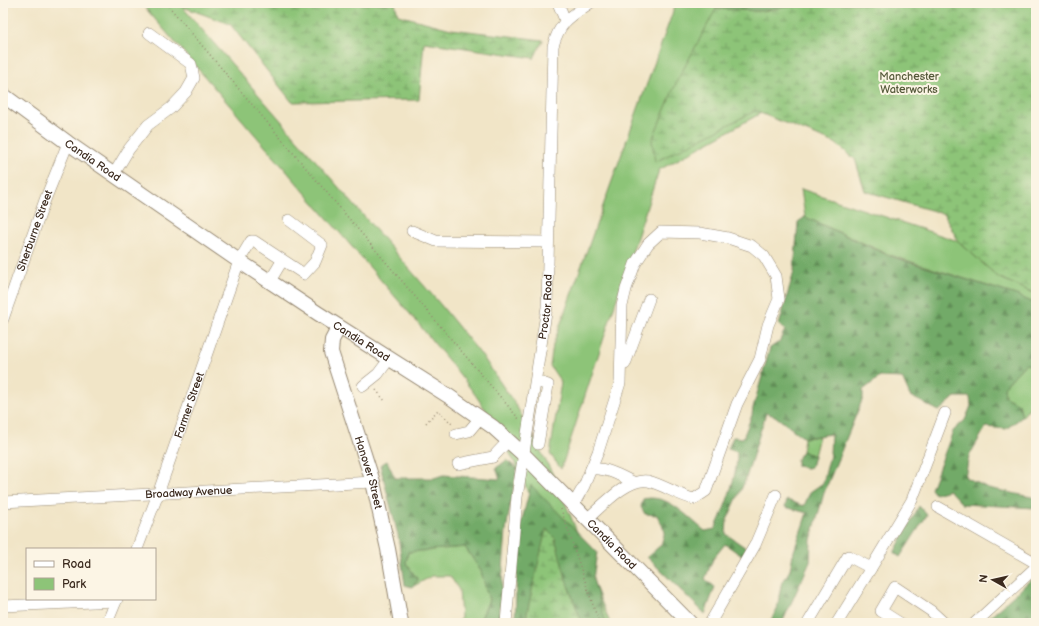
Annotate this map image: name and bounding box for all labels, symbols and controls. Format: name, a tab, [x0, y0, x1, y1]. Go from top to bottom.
park label: Manchester Waterworks	[879, 70, 940, 96]
street label: Candia Road	[62, 137, 123, 184]
street label: Sherburne Street	[14, 188, 56, 273]
street label: Proctor Road	[536, 274, 555, 340]
street label: Candia Road	[330, 319, 392, 364]
street label: Farmer Street	[172, 370, 207, 440]
street label: Hanover Street	[352, 434, 385, 511]
street label: Broadway Avenue	[145, 484, 233, 501]
street label: Candia Road	[584, 517, 639, 572]
legend	[26, 548, 156, 600]
text: Road	[62, 557, 91, 572]
north arrow	[973, 560, 1013, 600]
text: N	[977, 574, 991, 584]
text: Park	[62, 577, 86, 592]

